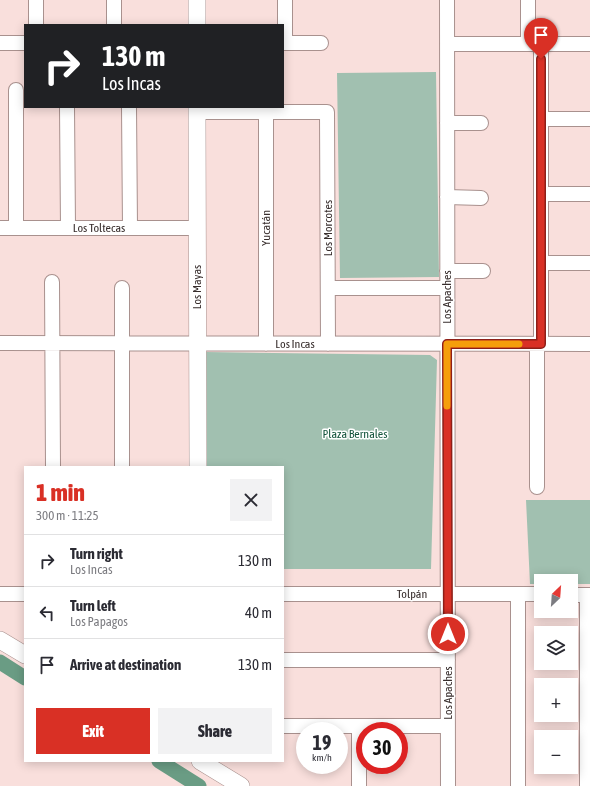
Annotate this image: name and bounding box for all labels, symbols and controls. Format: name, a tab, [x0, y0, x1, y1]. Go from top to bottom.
pin	[524, 18, 558, 59]
icon: arrive	[530, 24, 552, 46]
icon: right	[36, 40, 88, 92]
text: 130 m	[102, 40, 165, 72]
text: Los Incas	[102, 73, 161, 94]
street label: Los Morcotes	[321, 200, 335, 256]
street label: Yucatán	[259, 210, 273, 246]
street label: Los Toltecas	[73, 221, 125, 235]
street label: Los Mayas	[190, 265, 204, 309]
street label: Los Apaches	[440, 270, 454, 324]
street label: Los Incas	[275, 337, 315, 351]
park label: Plaza Bernales	[322, 427, 388, 441]
text: 1 min	[36, 479, 85, 506]
button: close	[230, 479, 272, 521]
text: 300 m · 11:25	[36, 508, 99, 523]
text: Turn right	[70, 545, 123, 562]
icon: right	[36, 550, 58, 572]
text: 130 m	[238, 552, 272, 569]
text: Los Incas	[70, 562, 113, 577]
north arrow	[534, 574, 578, 618]
map controls	[534, 574, 578, 774]
street label: Tolpán	[397, 587, 427, 601]
text: Turn left	[70, 597, 116, 614]
icon: left	[36, 602, 58, 624]
text: 40 m	[245, 604, 272, 621]
position arrow	[427, 613, 469, 655]
text: Los Papagos	[70, 614, 128, 629]
button: layers	[534, 626, 578, 670]
icon: arrive	[36, 654, 58, 676]
text: Arrive at destination	[70, 656, 181, 673]
text: 130 m	[238, 656, 272, 673]
street label: Los Apaches	[441, 666, 455, 720]
button: +	[534, 678, 578, 722]
button: Exit	[36, 708, 150, 754]
button: Share	[158, 708, 272, 754]
speed limit sign: 30	[356, 722, 408, 774]
button: −	[534, 730, 578, 774]
text: 19	[313, 731, 331, 754]
text: km/h	[312, 752, 332, 763]

